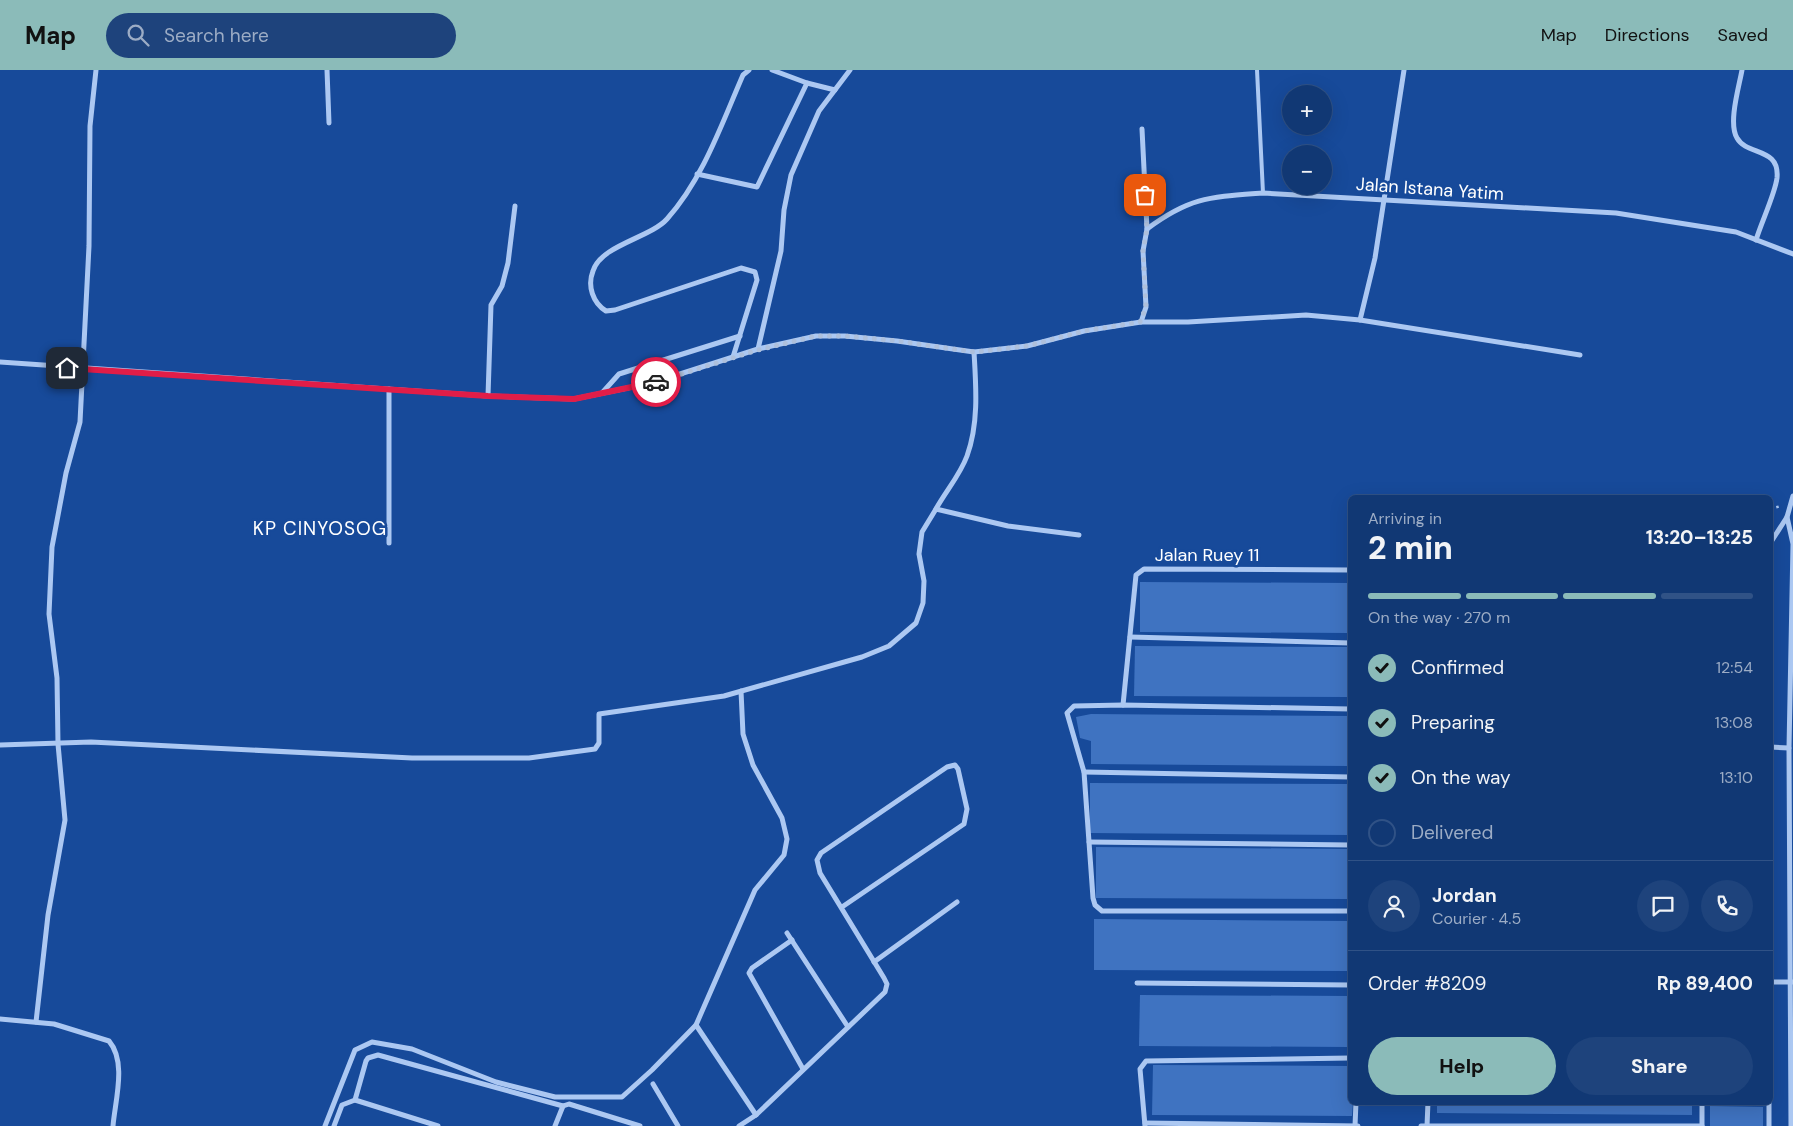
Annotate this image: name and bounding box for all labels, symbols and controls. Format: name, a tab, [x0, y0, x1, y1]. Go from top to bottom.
search box	[106, 13, 456, 58]
text: Map	[25, 20, 76, 51]
icon: search	[124, 21, 152, 49]
text: Search here	[164, 23, 269, 48]
text: Map	[1541, 23, 1577, 47]
text: Directions	[1605, 23, 1690, 47]
text: Saved	[1718, 23, 1768, 47]
map controls	[1282, 85, 1332, 195]
button: +	[1282, 85, 1332, 135]
button: −	[1282, 145, 1332, 195]
street label: Jalan Istana Yatim	[1355, 172, 1505, 206]
pin	[1124, 174, 1166, 216]
icon: bag	[1131, 181, 1159, 209]
pin	[46, 347, 88, 389]
icon: home	[53, 354, 81, 382]
courier	[631, 357, 681, 407]
icon: car	[642, 368, 670, 396]
text: Arriving in	[1368, 508, 1442, 529]
district label: KP CINYOSOG	[253, 516, 387, 541]
text: 13:20–13:25	[1646, 525, 1753, 550]
text: 2 min	[1368, 527, 1453, 569]
street label: Jalan Ruey 11	[1155, 543, 1259, 567]
text: On the way · 270 m	[1368, 607, 1510, 628]
icon: check	[1368, 654, 1396, 682]
text: Confirmed	[1411, 655, 1504, 680]
text: 12:54	[1716, 657, 1753, 678]
icon: check	[1368, 709, 1396, 737]
text: Preparing	[1411, 710, 1495, 735]
text: 13:08	[1715, 712, 1753, 733]
icon: check	[1368, 764, 1396, 792]
text: On the way	[1411, 765, 1511, 790]
text: 13:10	[1719, 767, 1753, 788]
text: Delivered	[1411, 820, 1493, 845]
button: person	[1368, 880, 1420, 932]
button: chat	[1637, 880, 1689, 932]
button: phone	[1701, 880, 1753, 932]
text: Jordan	[1432, 883, 1497, 908]
text: Courier · 4.5	[1432, 908, 1521, 929]
text: Order #8209	[1368, 971, 1486, 996]
text: Rp 89,400	[1657, 971, 1753, 996]
button: Help	[1368, 1037, 1556, 1095]
button: Share	[1566, 1037, 1753, 1095]

